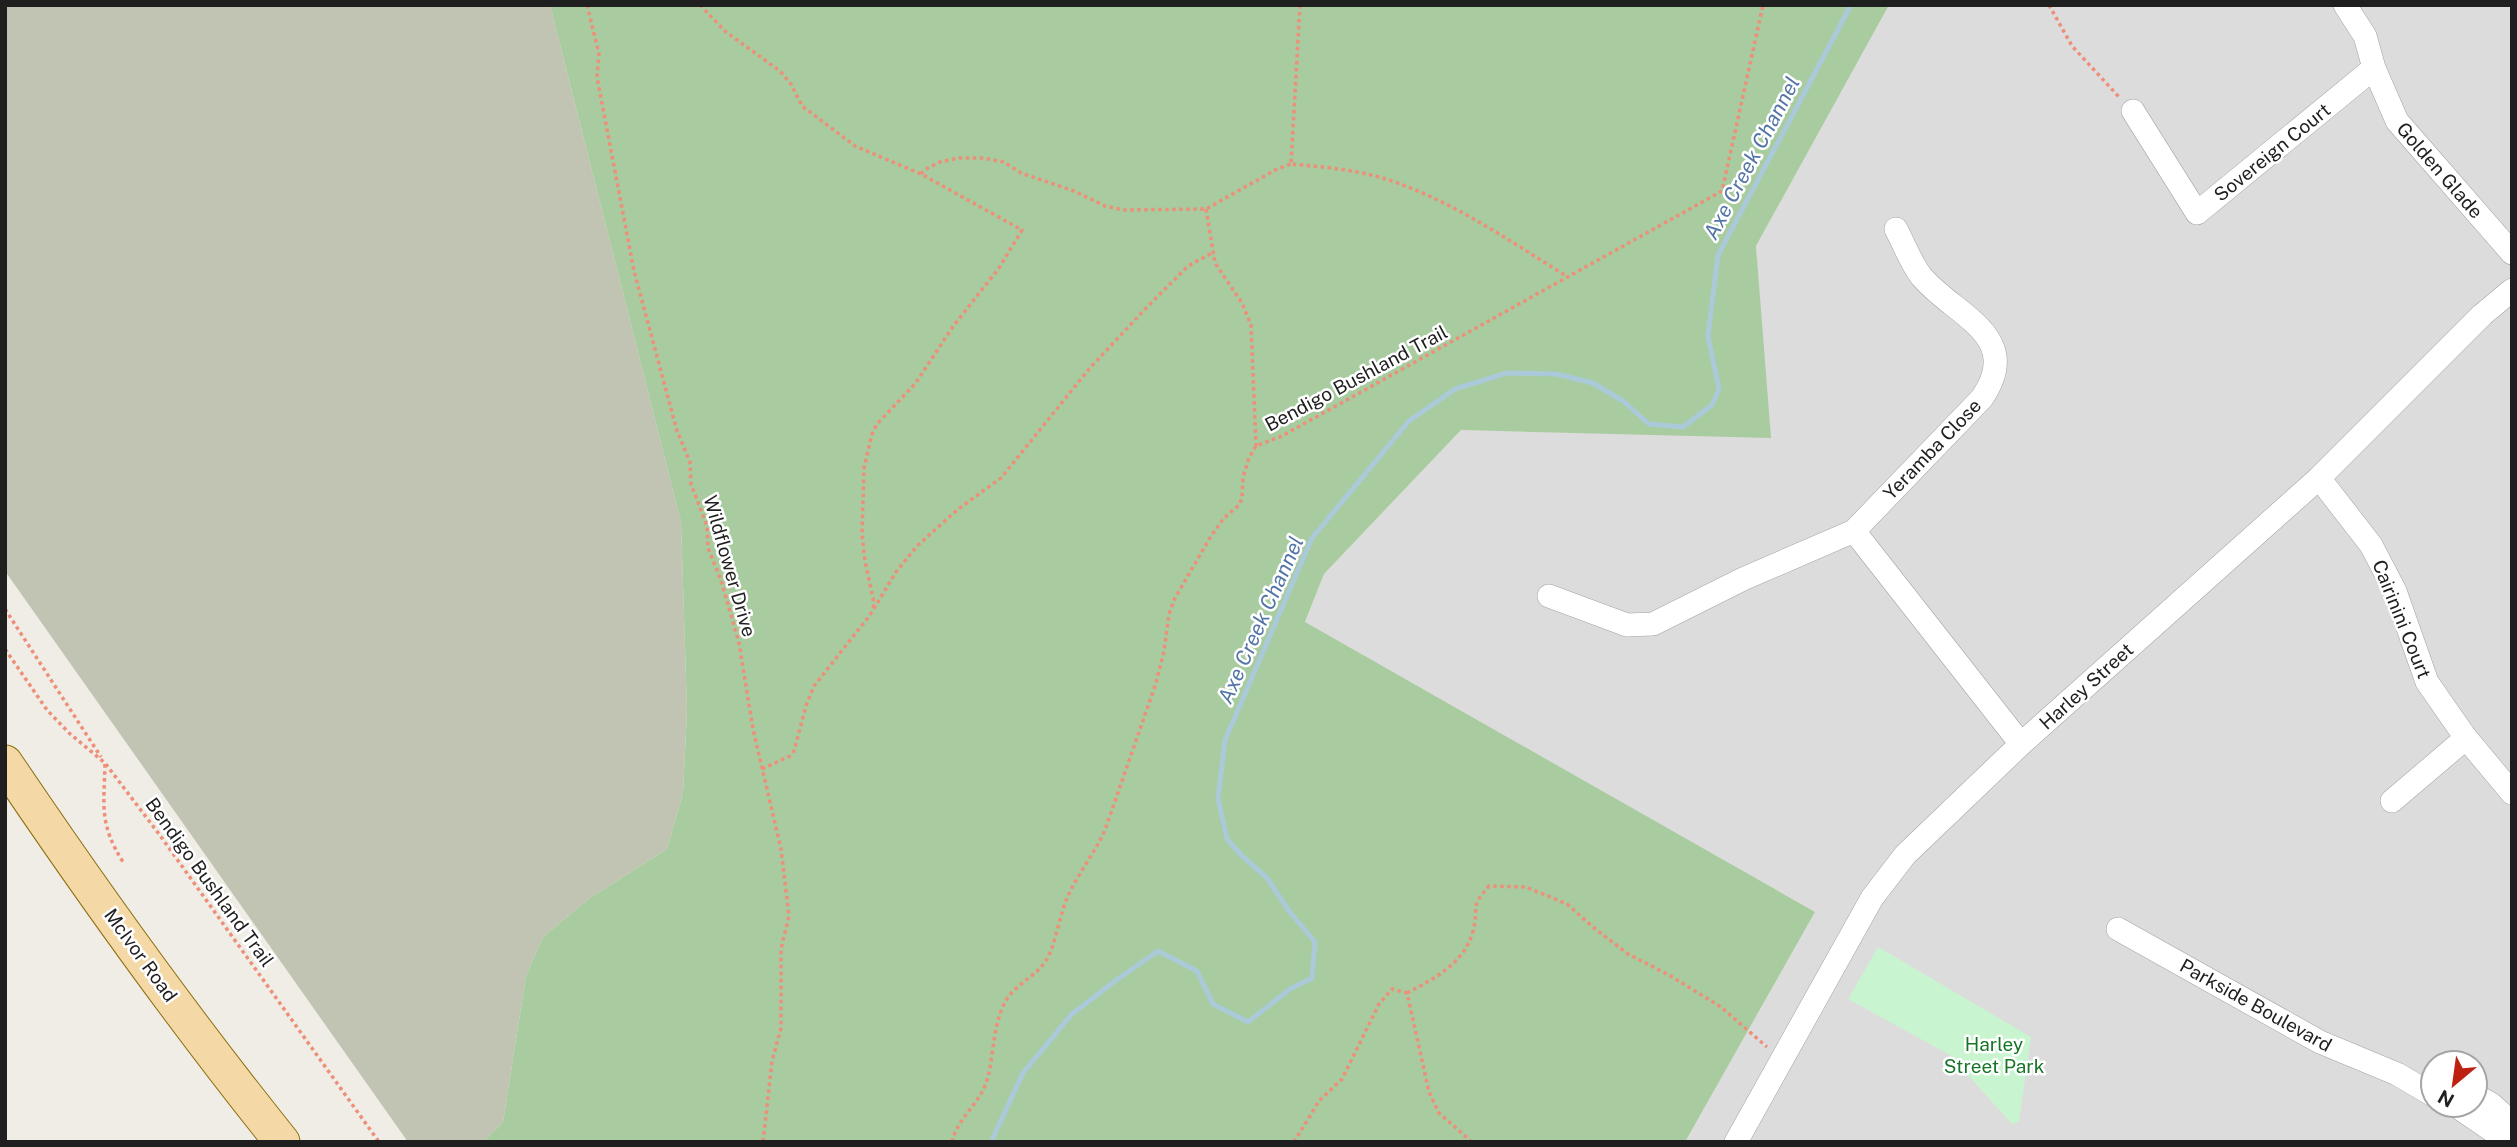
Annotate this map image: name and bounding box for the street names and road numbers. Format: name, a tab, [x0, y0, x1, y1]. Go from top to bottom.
street label: Sovereign Court	[2210, 98, 2334, 206]
street label: Golden Glade	[2392, 118, 2488, 222]
street label: Bendigo Bushland Trail	[1261, 320, 1451, 436]
street label: Yeramba Close	[1879, 394, 1985, 504]
street label: Wildflower Drive	[699, 493, 761, 639]
street label: Cairinini Court	[2368, 556, 2436, 682]
street label: Harley Street	[2035, 638, 2137, 734]
street label: Bendigo Bushland Trail	[141, 793, 279, 971]
street label: McIvor Road	[100, 904, 182, 1006]
street label: Parkside Boulevard	[2176, 954, 2336, 1056]

